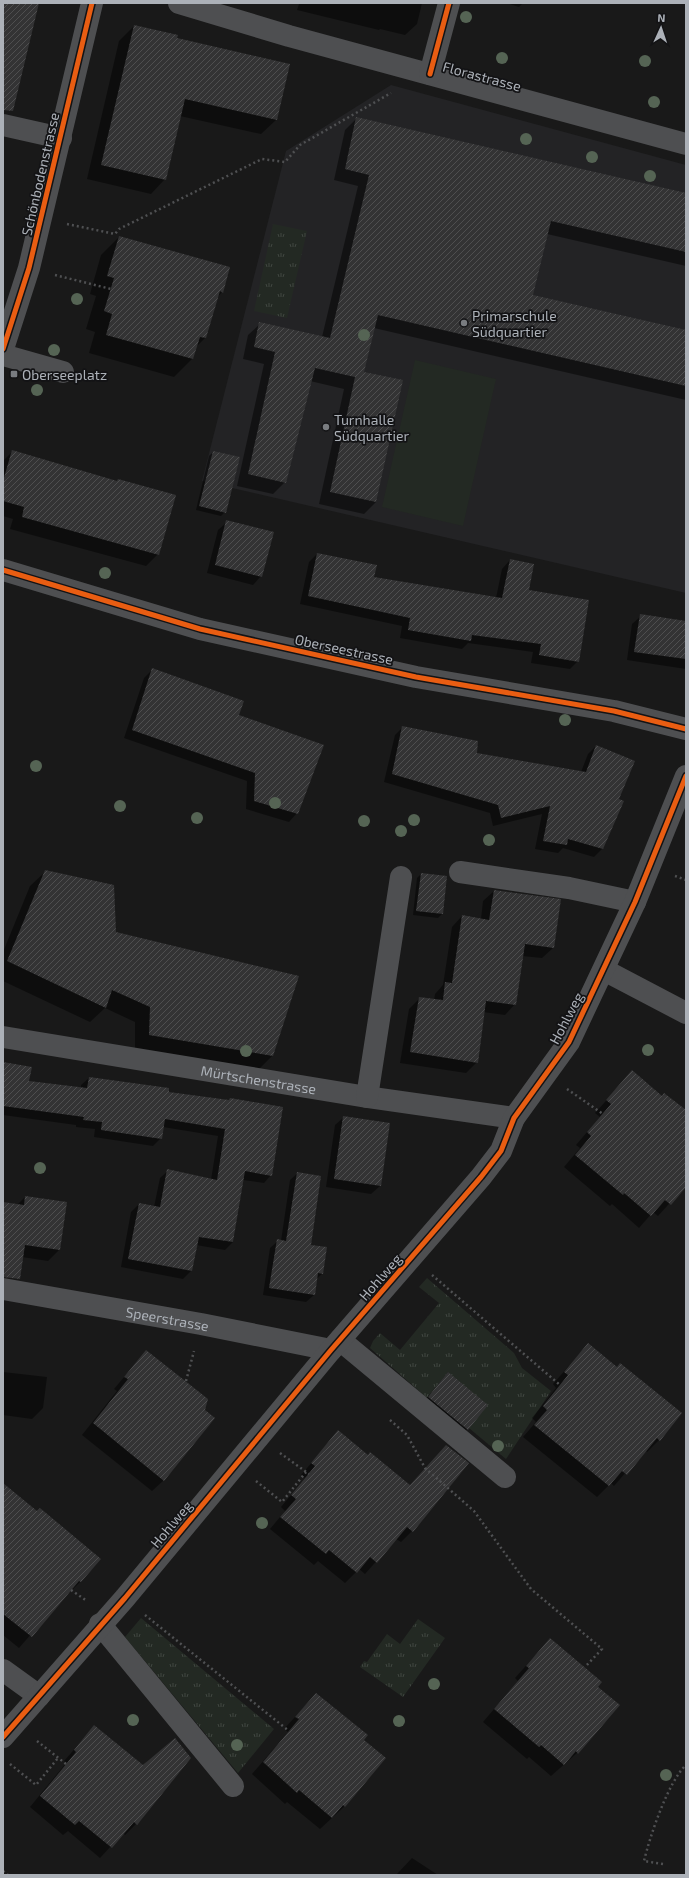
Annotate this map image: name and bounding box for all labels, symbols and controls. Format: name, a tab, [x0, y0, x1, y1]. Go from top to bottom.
north arrow	[641, 8, 681, 48]
text: N	[657, 11, 666, 24]
street label: Florastrasse	[441, 57, 523, 95]
street label: Schönbodenstrasse	[18, 111, 62, 237]
place label: Primarschule Südquartier	[472, 307, 557, 340]
marker: Primarschule Südquartier	[459, 318, 469, 328]
place label: Oberseeplatz	[22, 366, 107, 383]
marker: Oberseeplatz	[9, 369, 19, 379]
place label: Turnhalle Südquartier	[334, 411, 409, 444]
marker: Turnhalle Südquartier	[321, 422, 331, 432]
street label: Oberseestrasse	[293, 630, 395, 668]
street label: Hohlweg	[545, 989, 587, 1047]
street label: Mürtschenstrasse	[200, 1061, 317, 1097]
street label: Hohlweg	[355, 1250, 405, 1304]
street label: Speerstrasse	[124, 1302, 211, 1334]
street label: Hohlweg	[146, 1497, 196, 1551]

